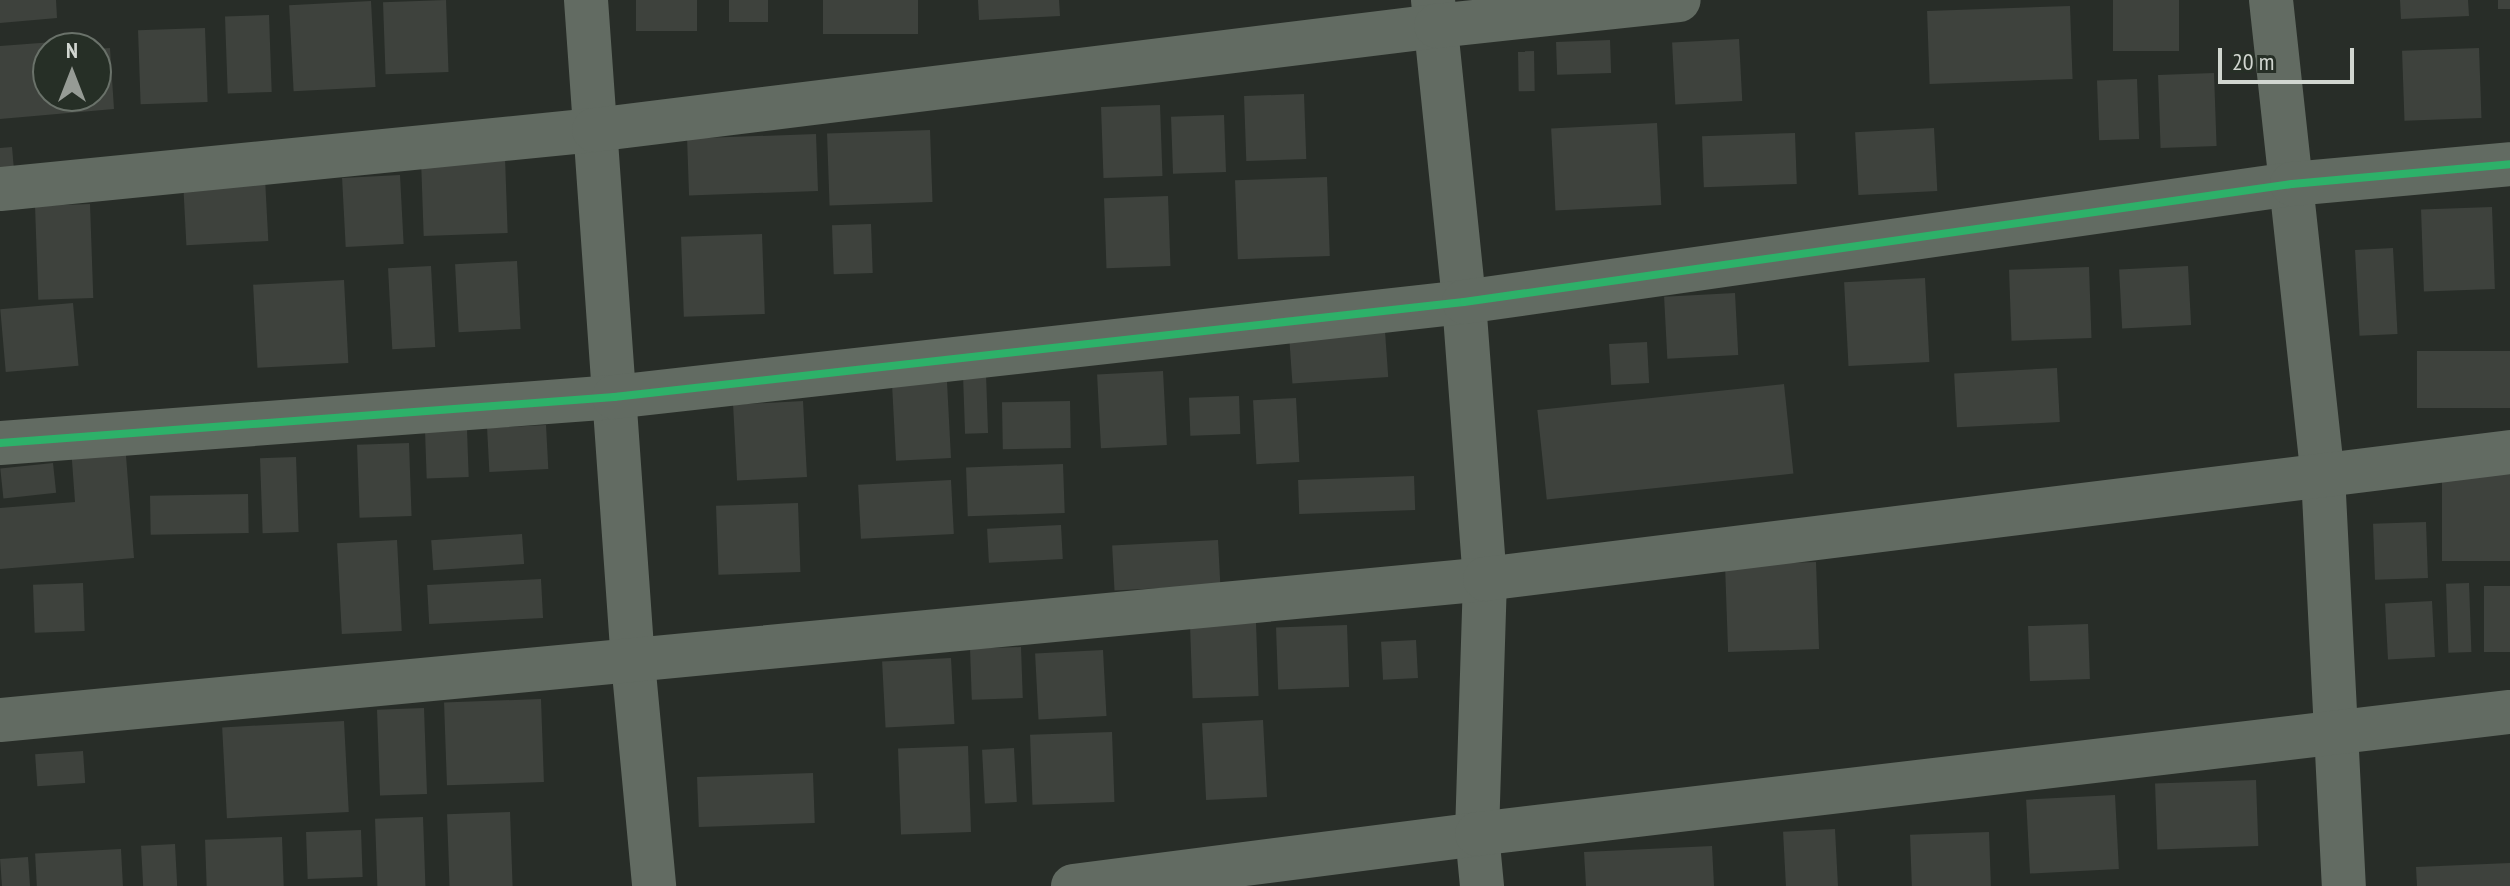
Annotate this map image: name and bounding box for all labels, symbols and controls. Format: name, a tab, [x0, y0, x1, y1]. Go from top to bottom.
north arrow	[32, 32, 112, 112]
scale bar	[2222, 32, 2358, 82]
text: N	[66, 36, 78, 64]
text: 20 m	[2232, 46, 2274, 77]

